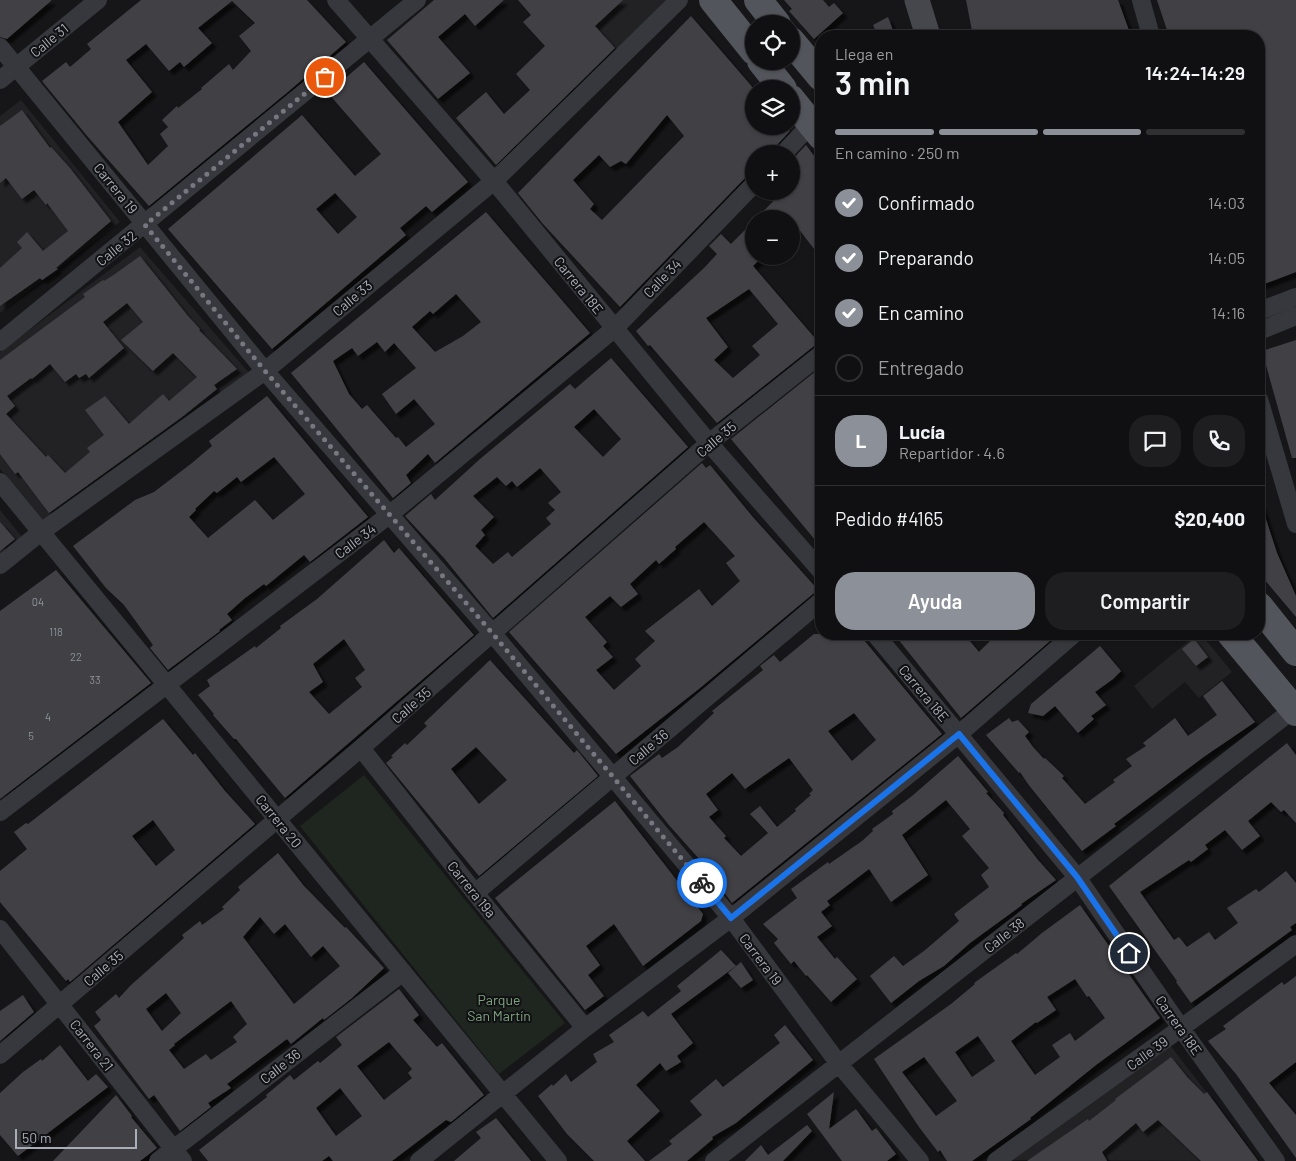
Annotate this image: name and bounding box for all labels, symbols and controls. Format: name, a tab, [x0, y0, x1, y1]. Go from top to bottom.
map controls	[745, 15, 800, 265]
button: locate	[745, 15, 800, 70]
street label: Calle 31	[26, 19, 72, 61]
text: Llega en	[835, 44, 893, 63]
pin	[304, 56, 346, 98]
text: 14:24–14:29	[1145, 61, 1245, 84]
icon: bag	[311, 63, 339, 91]
text: 3 min	[835, 63, 911, 101]
button: layers	[745, 80, 800, 135]
text: En camino · 250 m	[835, 143, 960, 162]
button: +	[745, 145, 800, 200]
street label: Carrera 19	[90, 159, 142, 217]
icon: check	[835, 189, 863, 217]
text: Confirmado	[878, 191, 975, 214]
text: 14:03	[1208, 193, 1245, 212]
button: −	[745, 210, 800, 265]
street label: Calle 32	[92, 227, 140, 269]
icon: check	[835, 244, 863, 272]
text: Preparando	[878, 246, 974, 269]
text: 14:05	[1208, 248, 1245, 267]
street label: Carrera 18E	[551, 253, 607, 317]
street label: Calle 34	[639, 255, 685, 301]
street label: Calle 33	[329, 276, 375, 320]
icon: check	[835, 299, 863, 327]
text: En camino	[878, 301, 964, 324]
text: 14:16	[1211, 303, 1245, 322]
text: Entregado	[878, 356, 964, 379]
button: chat	[1129, 415, 1181, 467]
button: phone	[1193, 415, 1245, 467]
street label: Calle 35	[693, 417, 739, 461]
text: Lucía	[899, 420, 945, 443]
text: L	[856, 429, 866, 452]
text: Repartidor · 4.6	[899, 443, 1005, 462]
text: Pedido #4165	[835, 507, 943, 530]
text: $20,400	[1174, 507, 1245, 530]
street label: Calle 34	[331, 520, 379, 562]
button: Ayuda	[835, 572, 1035, 630]
button: Compartir	[1045, 572, 1245, 630]
house number: 04	[32, 595, 44, 608]
house number: 118	[49, 625, 63, 638]
house number: 22	[70, 650, 82, 663]
street label: Carrera 18E	[895, 661, 953, 725]
house number: 33	[89, 673, 101, 686]
street label: Calle 35	[388, 683, 434, 727]
house number: 4	[45, 710, 51, 723]
street label: Calle 36	[625, 725, 671, 769]
house number: 5	[28, 729, 34, 742]
street label: Carrera 20	[252, 791, 306, 851]
street label: Carrera 19a	[444, 857, 500, 921]
courier	[677, 858, 727, 908]
icon: bike	[688, 869, 716, 897]
street label: Calle 38	[980, 914, 1028, 956]
street label: Carrera 19	[736, 930, 786, 988]
pin	[1108, 932, 1150, 974]
icon: home	[1115, 939, 1143, 967]
street label: Calle 35	[80, 946, 126, 990]
park label: Parque San Martín	[467, 991, 531, 1024]
street label: Carrera 18E	[1152, 992, 1206, 1058]
street label: Carrera 21	[67, 1016, 117, 1074]
street label: Calle 39	[1123, 1032, 1171, 1074]
street label: Calle 36	[256, 1045, 304, 1087]
scale bar	[15, 1126, 138, 1149]
text: 50 m	[22, 1129, 51, 1146]

